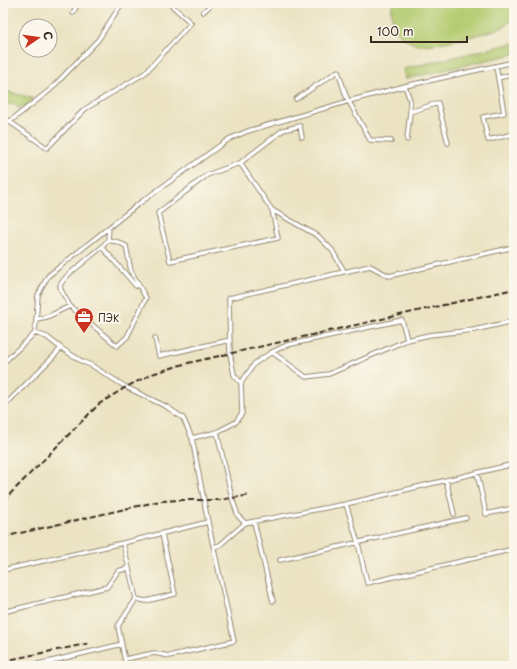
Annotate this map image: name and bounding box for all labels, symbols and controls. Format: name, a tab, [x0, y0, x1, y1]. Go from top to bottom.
north arrow	[18, 18, 58, 58]
scale bar	[371, 18, 467, 44]
text: 100 m	[377, 22, 414, 40]
text: С	[39, 30, 57, 42]
office icon: ПЭК	[73, 306, 95, 334]
place label: ПЭК	[98, 310, 119, 325]

